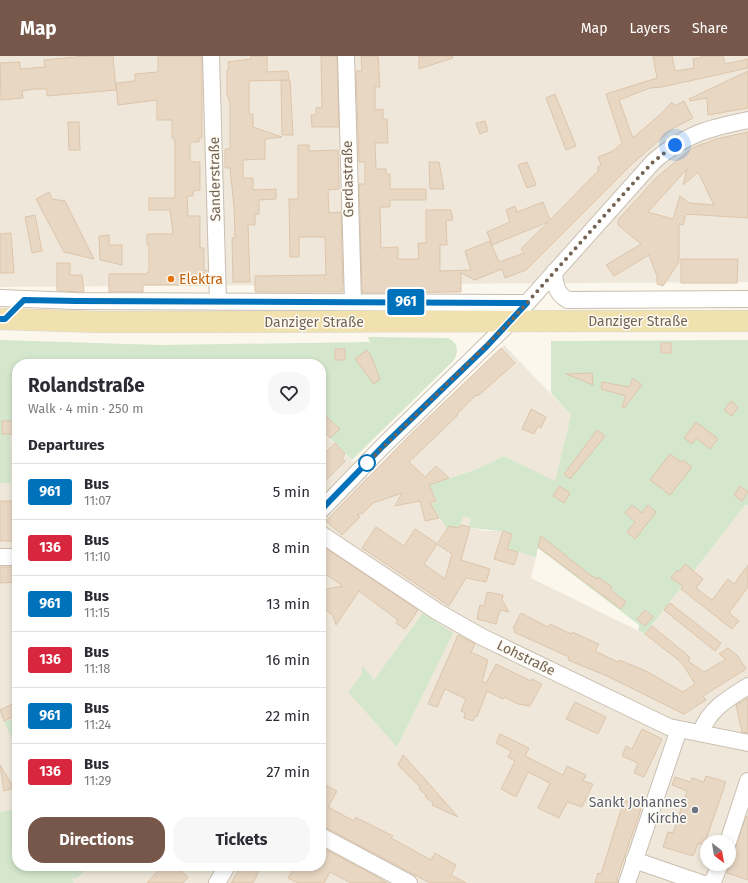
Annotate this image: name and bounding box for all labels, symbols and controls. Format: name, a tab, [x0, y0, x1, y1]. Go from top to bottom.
text: Map	[20, 17, 57, 40]
text: Map	[581, 20, 607, 37]
text: Layers	[629, 20, 670, 37]
text: Share	[692, 20, 728, 37]
your location	[665, 135, 685, 155]
street label: Sanderstraße	[206, 137, 224, 221]
street label: Gerdastraße	[339, 140, 357, 218]
place label: Elektra	[179, 271, 223, 288]
marker: Elektra	[166, 274, 176, 284]
line badge: 961	[383, 289, 429, 315]
text: 961	[395, 293, 417, 310]
street label: Danziger Straße	[588, 313, 688, 330]
street label: Danziger Straße	[264, 314, 364, 331]
button: heart	[268, 372, 310, 414]
text: Rolandstraße	[28, 374, 145, 397]
text: Walk · 4 min · 250 m	[28, 401, 143, 416]
text: Departures	[28, 436, 105, 454]
unlabelled marker	[358, 454, 376, 472]
text: Bus	[84, 475, 109, 493]
text: 961	[39, 483, 61, 500]
text: 5 min	[273, 483, 310, 501]
text: 11:07	[84, 493, 111, 508]
text: Bus	[84, 531, 109, 549]
text: 136	[39, 539, 61, 556]
text: 8 min	[272, 539, 310, 557]
text: 11:10	[84, 549, 111, 564]
text: Bus	[84, 587, 109, 605]
text: 961	[39, 595, 61, 612]
text: 13 min	[266, 595, 310, 613]
text: 11:15	[84, 605, 110, 620]
street label: Lohstraße	[494, 637, 558, 679]
text: Bus	[84, 643, 109, 661]
text: 136	[39, 651, 61, 668]
text: 16 min	[266, 651, 310, 669]
text: 11:18	[84, 661, 110, 676]
text: Bus	[84, 699, 109, 717]
text: 961	[39, 707, 61, 724]
text: 22 min	[265, 707, 310, 725]
text: 11:24	[84, 717, 111, 732]
text: Bus	[84, 755, 109, 773]
text: 136	[39, 763, 61, 780]
text: 27 min	[266, 763, 310, 781]
text: 11:29	[84, 773, 111, 788]
place label: Sankt Johannes Kirche	[589, 794, 687, 827]
marker: Sankt Johannes Kirche	[690, 805, 700, 815]
button: Directions	[28, 817, 165, 863]
button: Tickets	[173, 817, 310, 863]
north arrow	[700, 835, 736, 871]
map controls	[700, 835, 736, 871]

